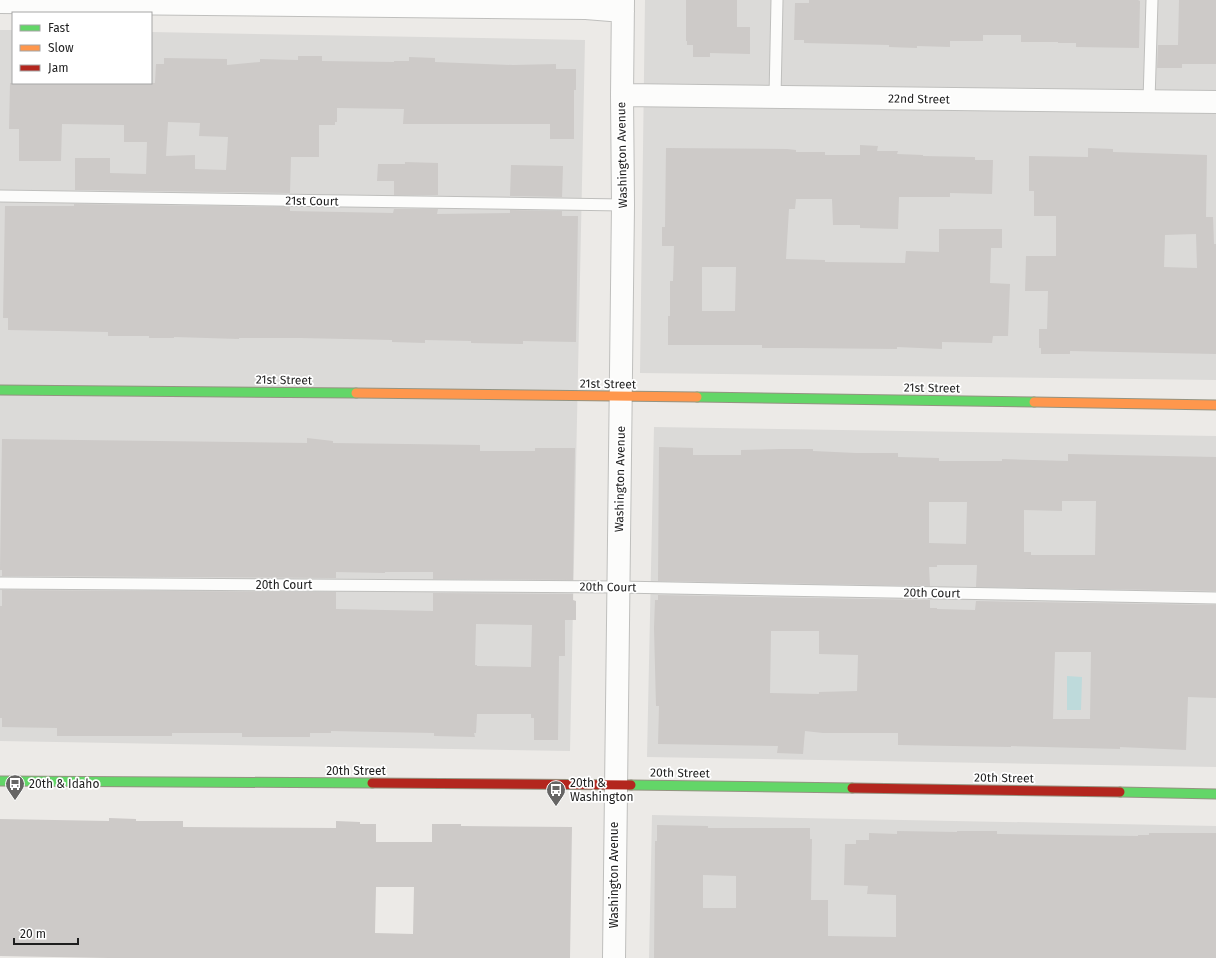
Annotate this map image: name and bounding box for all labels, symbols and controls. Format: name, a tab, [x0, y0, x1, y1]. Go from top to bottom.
legend	[12, 12, 152, 84]
text: Fast	[48, 21, 70, 35]
text: Slow	[48, 41, 74, 55]
text: Jam	[48, 61, 68, 75]
street label: 22nd Street	[888, 91, 951, 107]
street label: Washington Avenue	[614, 102, 630, 208]
street label: 21st Court	[285, 194, 339, 208]
street label: 21st Street	[256, 373, 313, 388]
street label: 21st Street	[580, 377, 637, 392]
street label: 21st Street	[904, 381, 961, 396]
street label: Washington Avenue	[612, 426, 628, 532]
street label: 20th Court	[256, 578, 313, 592]
street label: 20th Court	[580, 580, 637, 595]
street label: 20th Court	[904, 586, 961, 601]
street label: 20th Street	[326, 764, 387, 778]
street label: 20th Street	[650, 765, 711, 781]
street label: 20th Street	[974, 770, 1035, 786]
bus stop icon: 20th & Idaho	[4, 773, 26, 801]
place label: 20th & Washington	[570, 776, 633, 804]
place label: 20th & Idaho	[29, 777, 99, 791]
bus stop icon: 20th & Washington	[545, 779, 567, 807]
street label: Washington Avenue	[607, 822, 621, 928]
scale bar	[14, 920, 78, 946]
text: 20 m	[20, 927, 46, 941]

